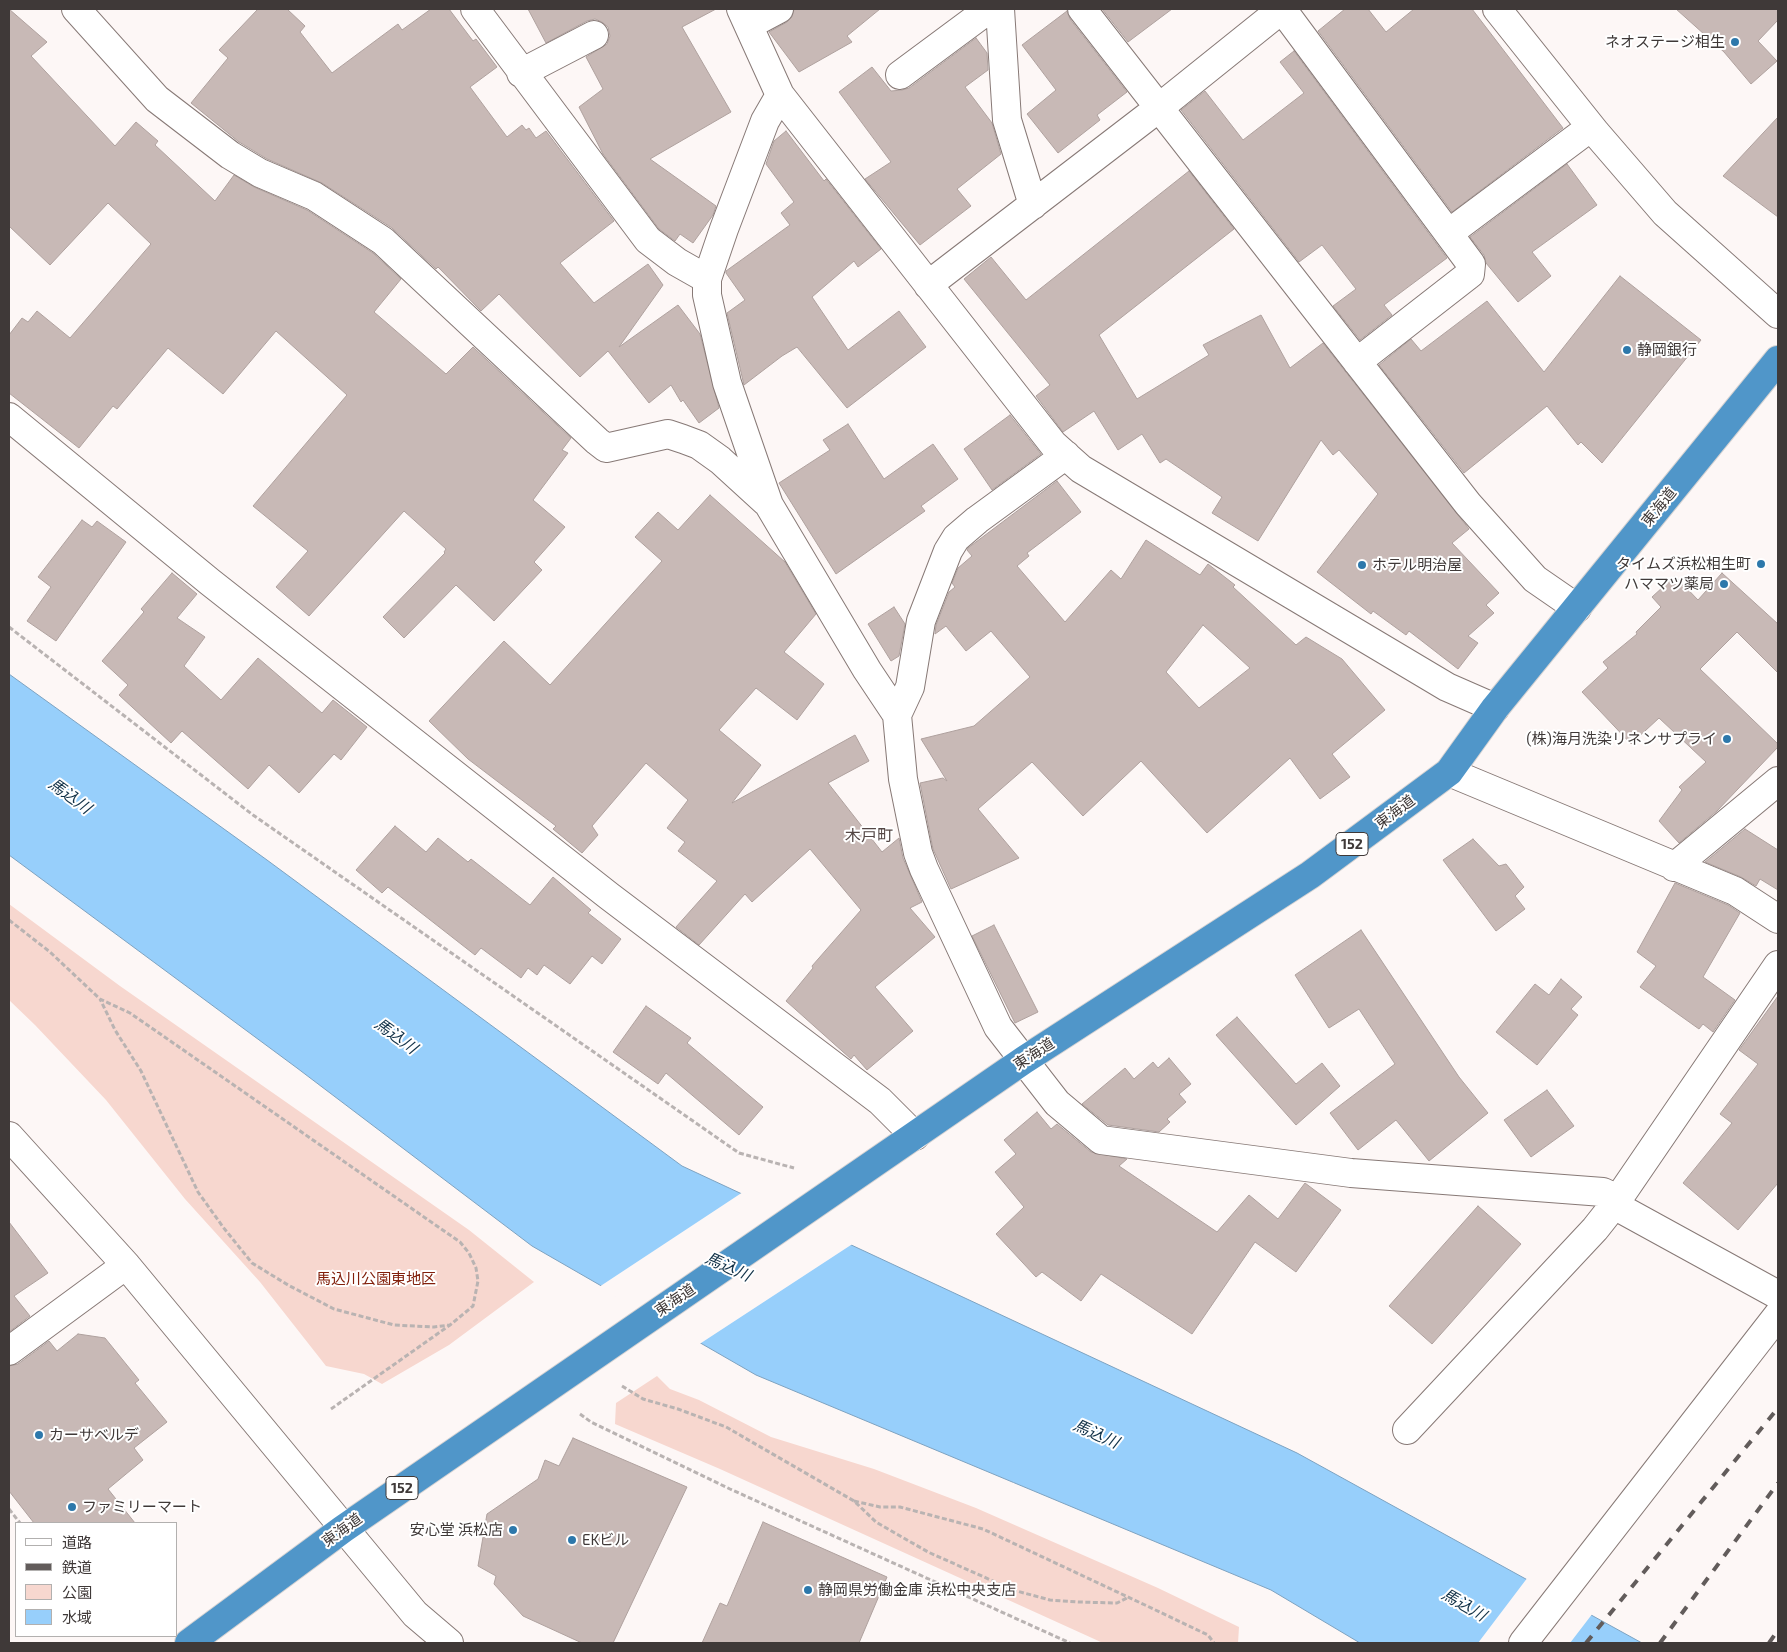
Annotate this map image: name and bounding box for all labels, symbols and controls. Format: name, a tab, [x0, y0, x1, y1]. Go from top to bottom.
place label: ネオステージ相生	[1605, 33, 1725, 51]
marker: ネオステージ相生	[1729, 36, 1741, 48]
place label: 静岡銀行	[1637, 341, 1697, 359]
marker: 静岡銀行	[1621, 344, 1633, 356]
street label: 東海道	[1638, 484, 1680, 530]
place label: タイムズ浜松相生町	[1616, 555, 1751, 573]
place label: ホテル明治屋	[1372, 556, 1462, 574]
marker: タイムズ浜松相生町	[1755, 558, 1767, 570]
marker: ホテル明治屋	[1356, 559, 1368, 571]
place label: ハママツ薬局	[1624, 575, 1714, 593]
marker: ハママツ薬局	[1718, 578, 1730, 590]
place label: (株)海月洗染リネンサプライ	[1526, 730, 1717, 748]
marker: (株)海月洗染リネンサプライ	[1721, 733, 1733, 745]
water label: 馬込川	[45, 774, 95, 818]
street label: 東海道	[1372, 791, 1418, 833]
district label: 木戸町	[845, 826, 893, 846]
road number: 152	[1336, 832, 1368, 856]
water label: 馬込川	[371, 1014, 421, 1058]
street label: 東海道	[1010, 1034, 1058, 1074]
water label: 馬込川	[702, 1248, 754, 1286]
park label: 馬込川公園東地区	[316, 1270, 436, 1288]
street label: 東海道	[651, 1280, 699, 1320]
water label: 馬込川	[1070, 1415, 1122, 1453]
place label: カーサベルデ	[49, 1426, 139, 1444]
marker: カーサベルデ	[33, 1429, 45, 1441]
road number: 152	[386, 1476, 418, 1500]
place label: ファミリーマート	[82, 1498, 202, 1516]
marker: ファミリーマート	[66, 1501, 78, 1513]
street label: 東海道	[319, 1509, 365, 1551]
place label: 安心堂 浜松店	[410, 1521, 503, 1539]
legend	[15, 1522, 178, 1637]
marker: 安心堂 浜松店	[507, 1524, 519, 1536]
place label: EKビル	[582, 1531, 629, 1549]
text: 道路	[62, 1533, 92, 1551]
marker: EKビル	[566, 1534, 578, 1546]
text: 鉄道	[62, 1558, 92, 1576]
place label: 静岡県労働金庫 浜松中央支店	[818, 1581, 1016, 1599]
text: 公園	[62, 1583, 92, 1601]
marker: 静岡県労働金庫 浜松中央支店	[802, 1584, 814, 1596]
water label: 馬込川	[1438, 1585, 1490, 1625]
text: 水域	[62, 1608, 92, 1626]

